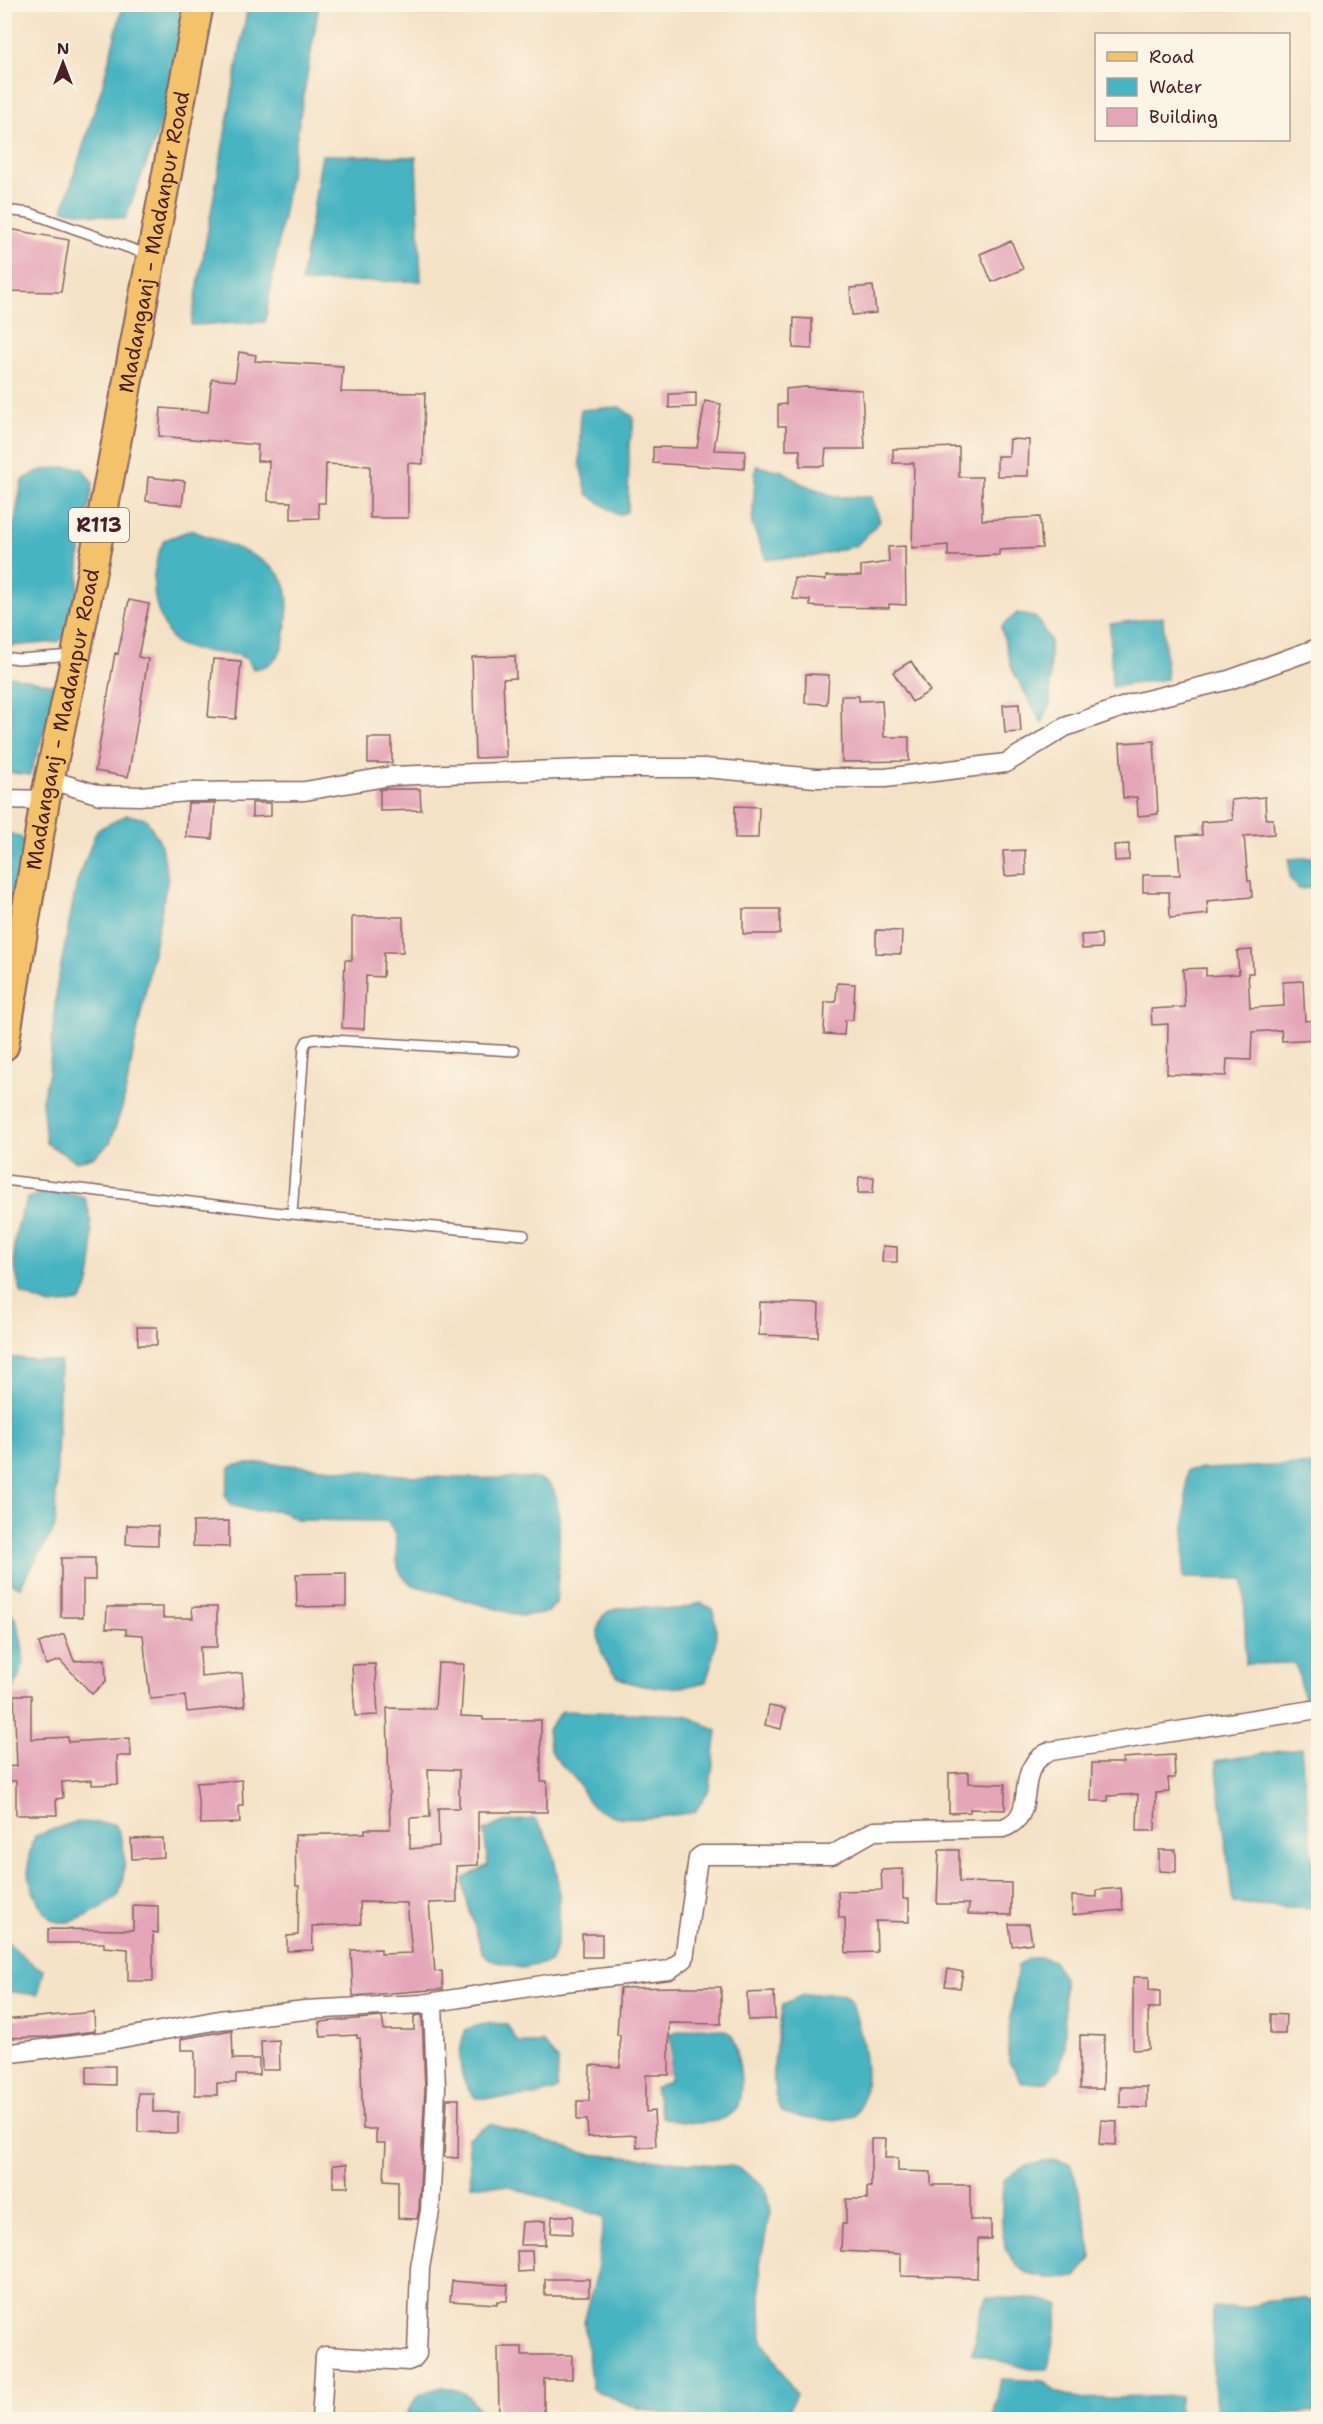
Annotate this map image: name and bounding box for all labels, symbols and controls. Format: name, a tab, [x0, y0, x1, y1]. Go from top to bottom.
north arrow	[33, 33, 93, 93]
legend	[1095, 33, 1290, 141]
text: N	[57, 38, 69, 59]
text: Road	[1149, 45, 1194, 69]
text: Water	[1149, 75, 1202, 99]
street label: Madanganj - Madanpur Road	[112, 89, 196, 395]
text: Building	[1149, 105, 1218, 129]
road number: R113	[69, 508, 129, 542]
street label: Madanganj - Madanpur Road	[20, 566, 106, 872]

